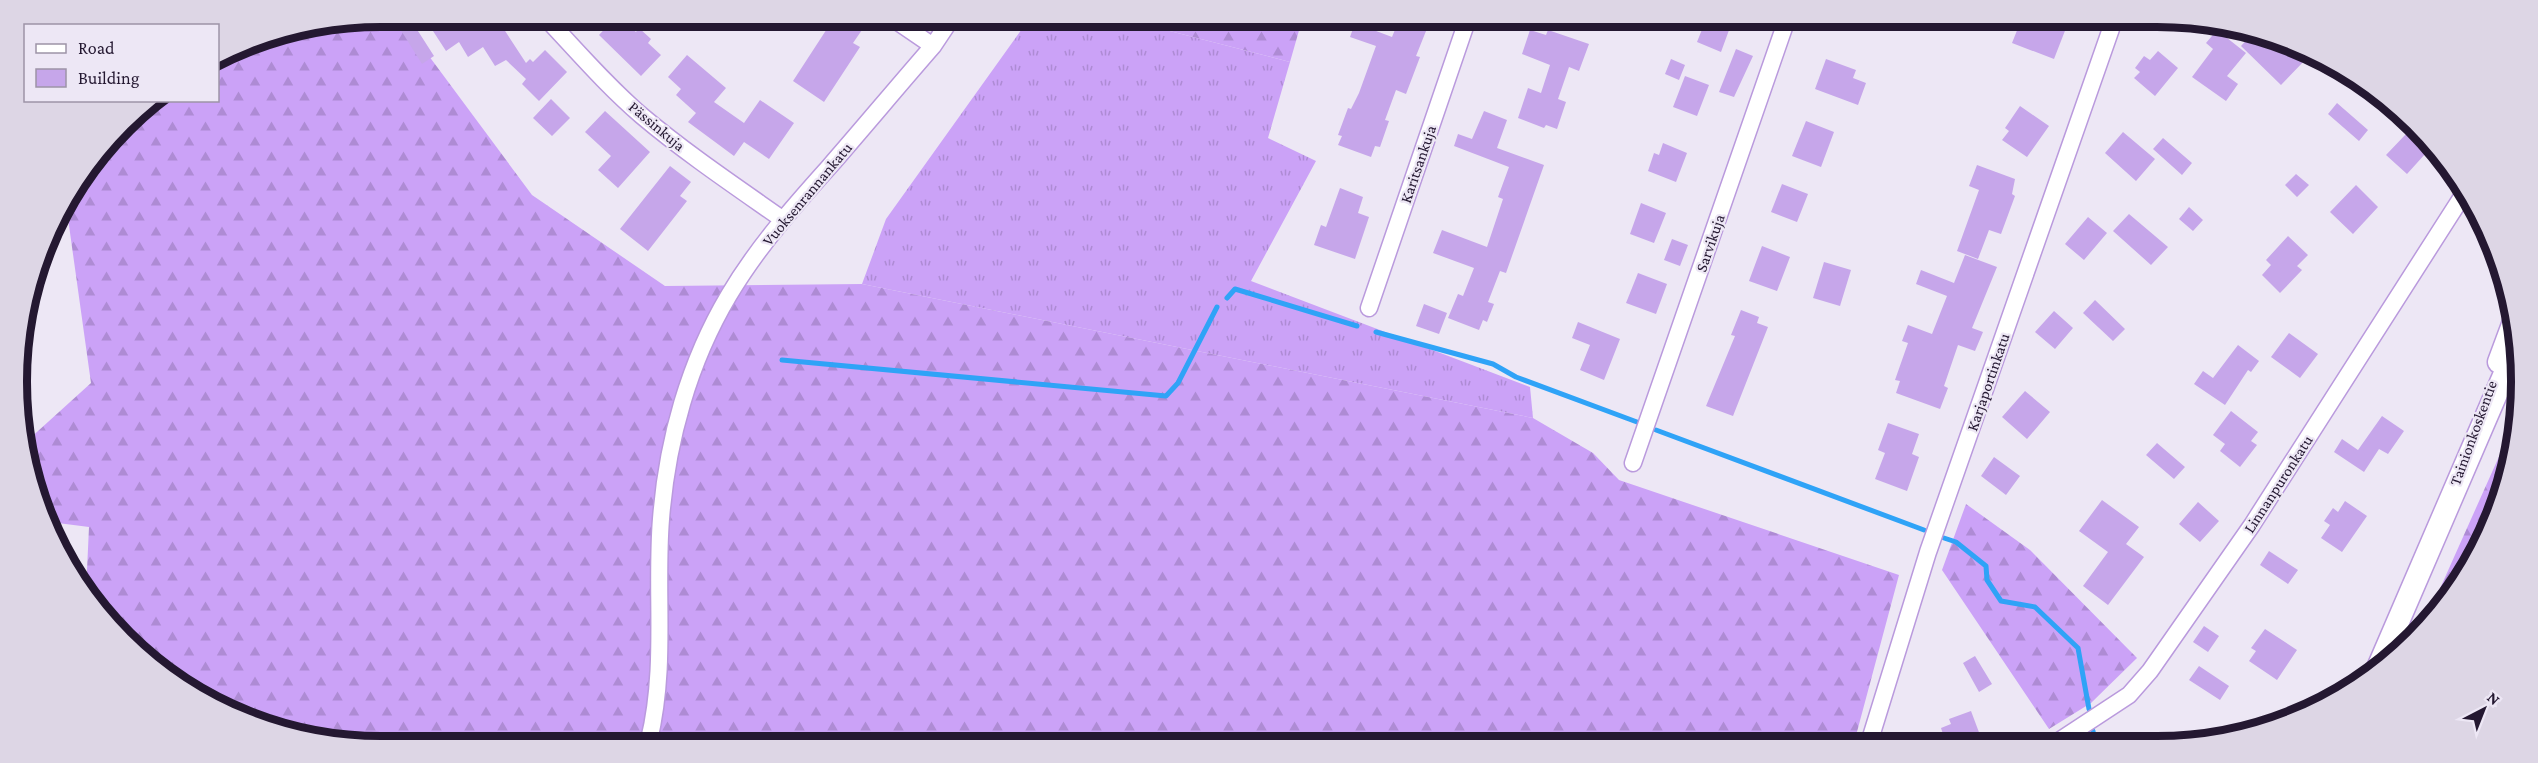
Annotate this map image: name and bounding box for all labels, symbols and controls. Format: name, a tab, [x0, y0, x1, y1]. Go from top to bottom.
legend	[24, 24, 219, 102]
text: Road	[78, 38, 115, 58]
text: Building	[78, 68, 140, 88]
street label: Pässinkuja	[625, 98, 689, 155]
street label: Karitsankuja	[1397, 122, 1440, 205]
street label: Vuoksenrannankatu	[759, 139, 855, 249]
street label: Sarvikuja	[1692, 211, 1729, 274]
street label: Karjaportinkatu	[1963, 330, 2014, 433]
street label: Tainionkoskentie	[2446, 378, 2500, 488]
street label: Linnanpuronkatu	[2240, 432, 2317, 536]
north arrow	[2454, 679, 2514, 739]
text: N	[2484, 688, 2504, 708]

